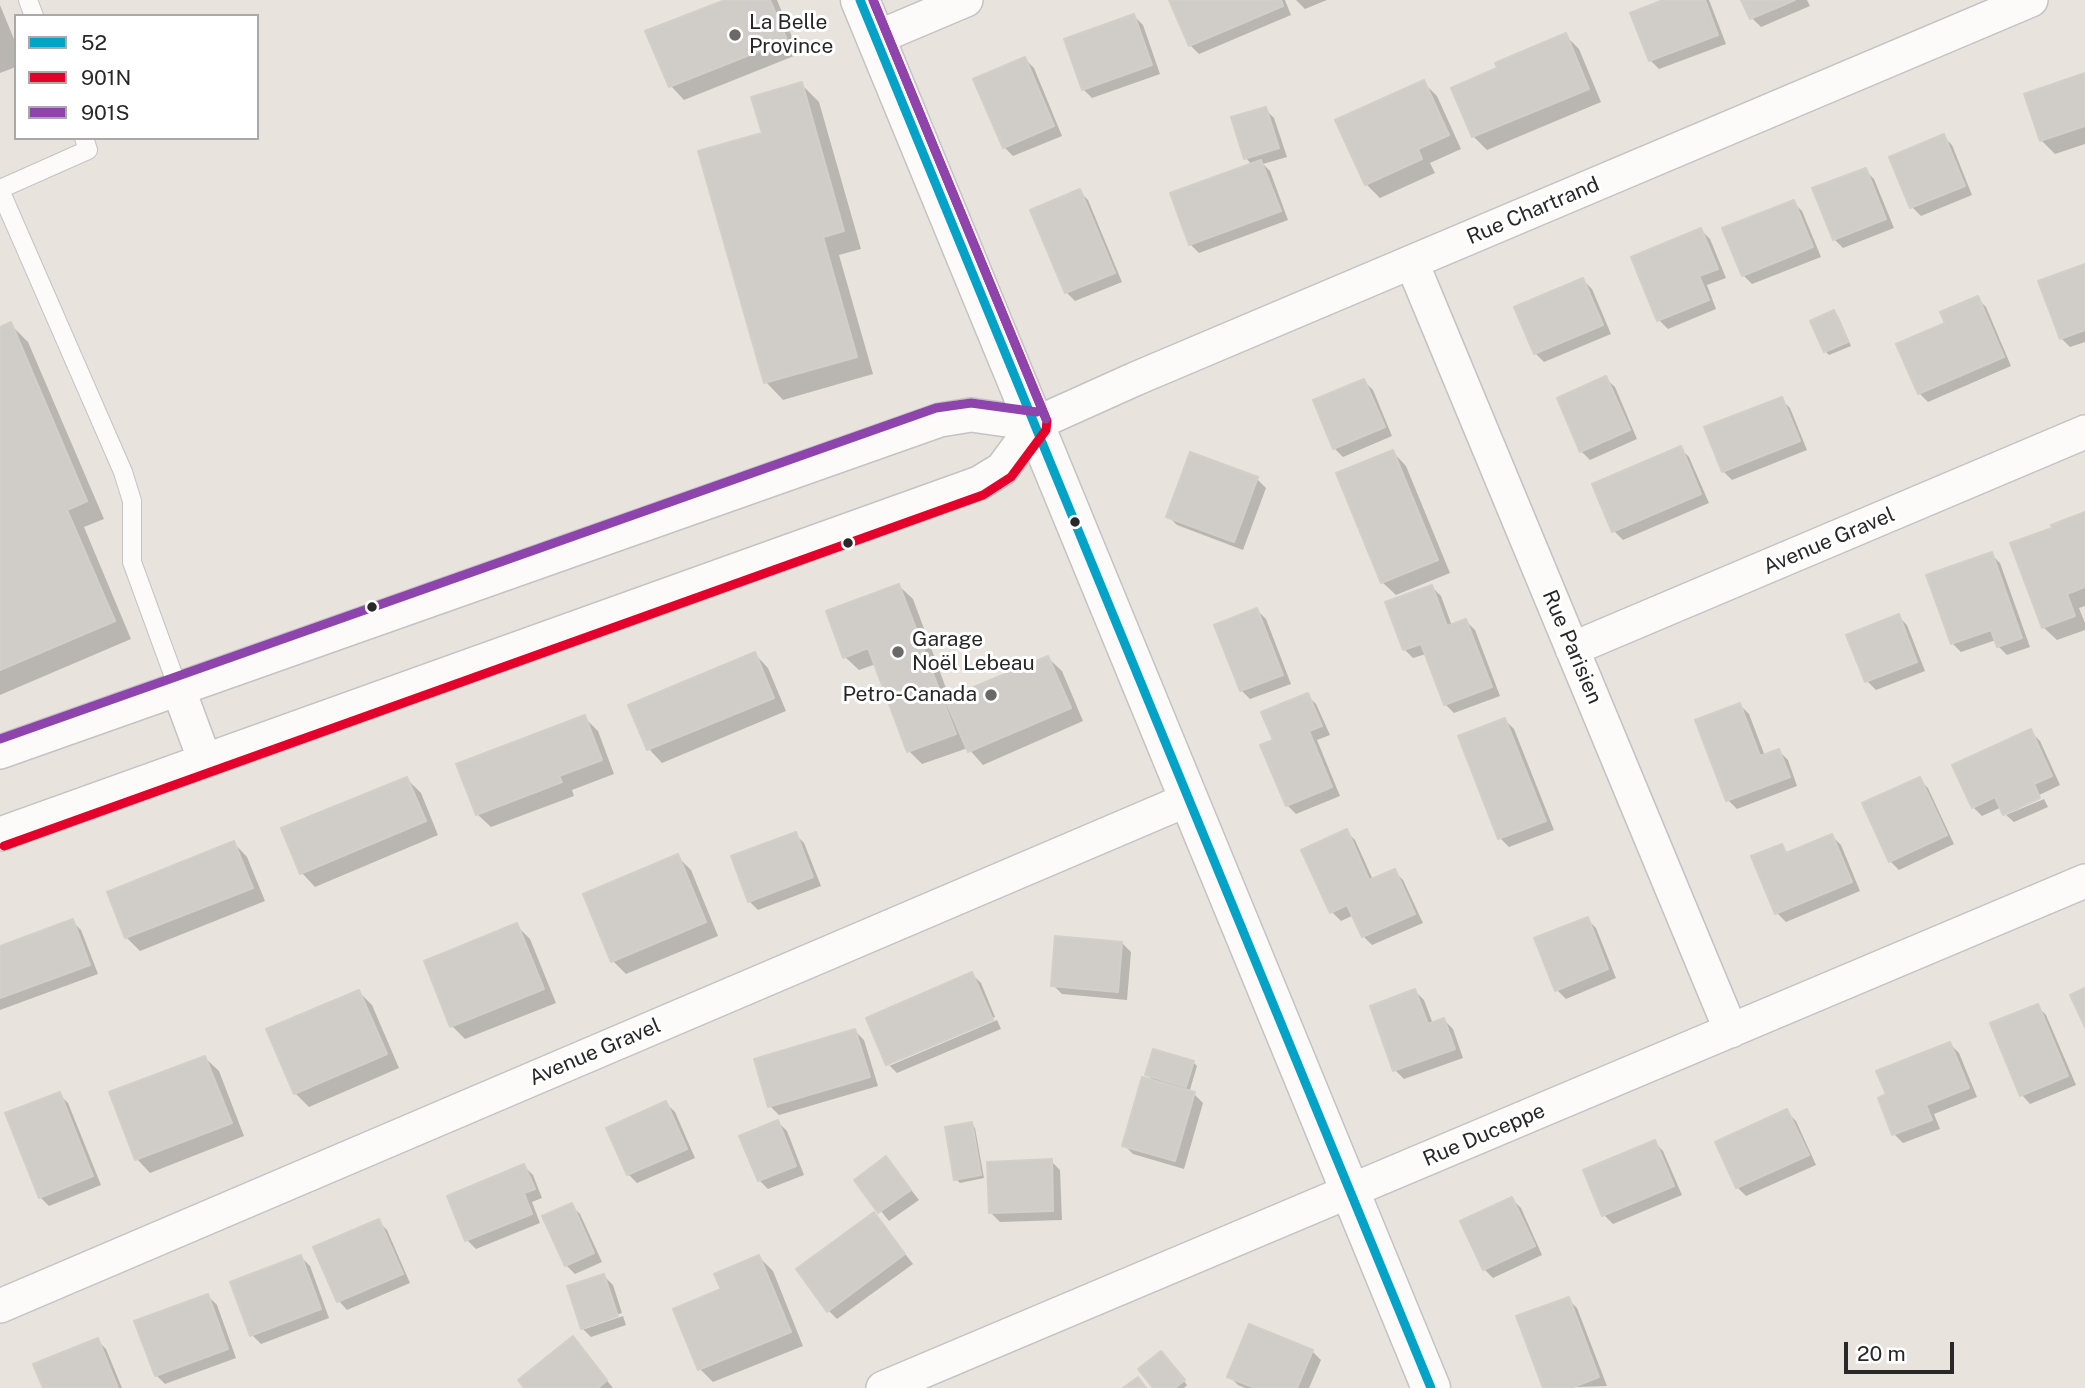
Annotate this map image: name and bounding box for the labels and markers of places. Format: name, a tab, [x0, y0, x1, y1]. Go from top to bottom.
place label: La Belle Province	[749, 10, 833, 60]
marker: La Belle Province	[727, 27, 743, 43]
unlabelled marker	[1068, 515, 1082, 529]
unlabelled marker	[841, 536, 855, 550]
unlabelled marker	[365, 600, 379, 614]
place label: Garage Noël Lebeau	[912, 627, 1035, 677]
marker: Garage Noël Lebeau	[890, 644, 906, 660]
place label: Petro-Canada	[842, 682, 977, 708]
marker: Petro-Canada	[983, 687, 999, 703]

